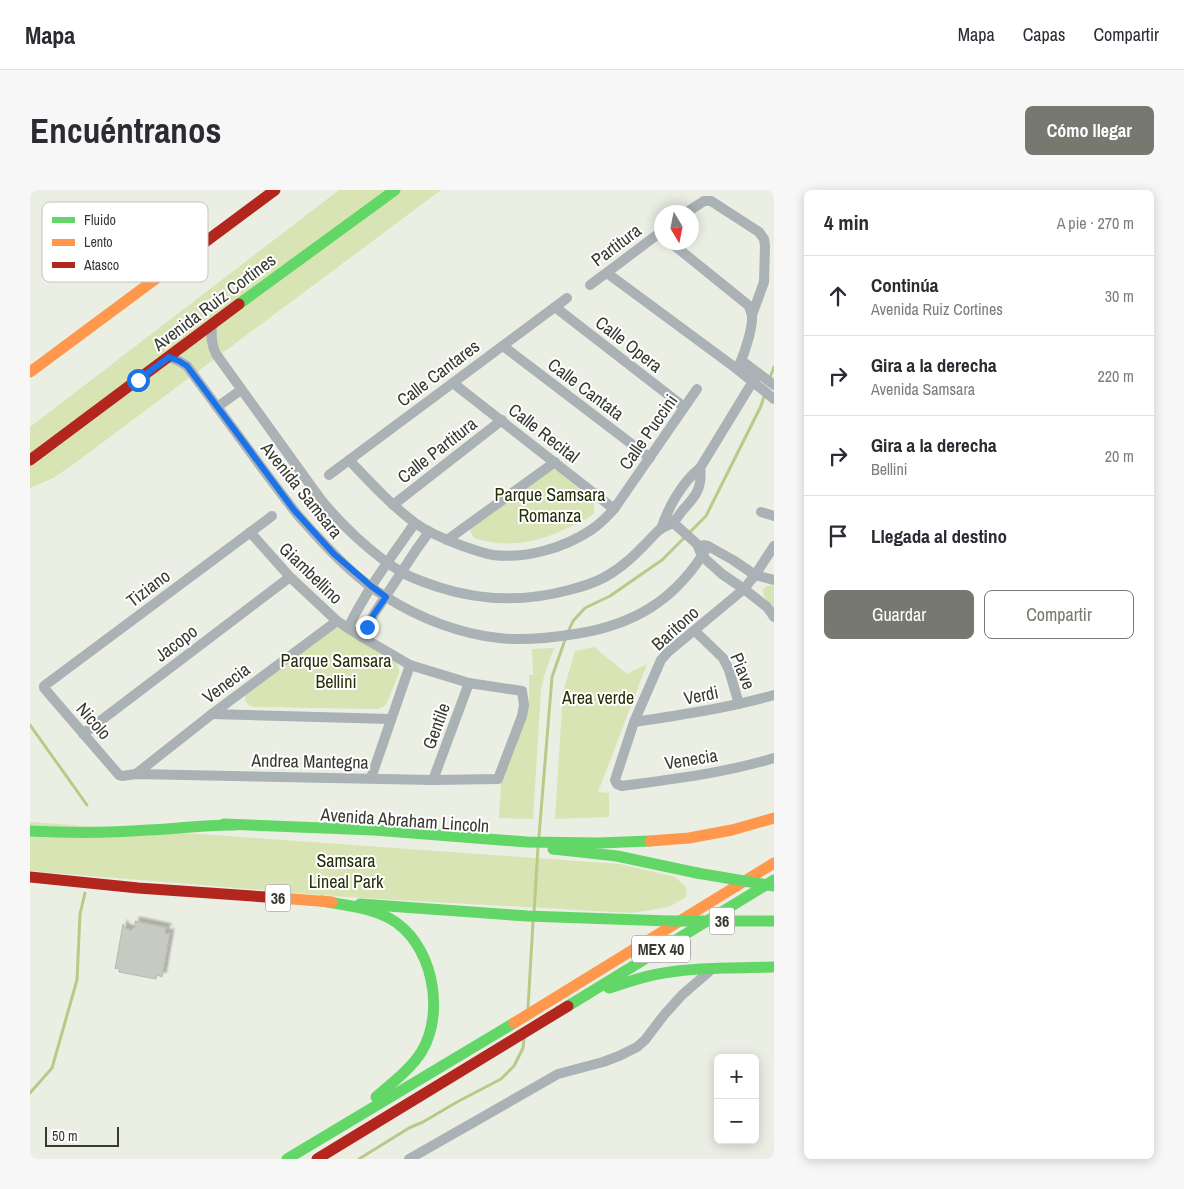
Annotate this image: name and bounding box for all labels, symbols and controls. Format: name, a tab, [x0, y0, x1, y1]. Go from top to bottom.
text: Mapa	[25, 19, 75, 51]
text: Mapa	[958, 22, 995, 47]
text: Capas	[1023, 22, 1065, 47]
text: Compartir	[1093, 22, 1159, 47]
button: Cómo llegar	[1025, 106, 1154, 155]
text: Encuéntranos	[30, 107, 221, 154]
legend	[42, 202, 208, 282]
north arrow	[654, 205, 699, 250]
text: 4 min	[824, 208, 869, 237]
text: Fluido	[84, 211, 116, 229]
text: A pie · 270 m	[1057, 212, 1134, 234]
street label: Partitura	[586, 218, 646, 272]
text: Lento	[84, 233, 113, 251]
street label: Avenida Ruiz Cortines	[146, 247, 281, 357]
text: Atasco	[83, 256, 119, 274]
text: Continúa	[871, 272, 939, 298]
icon: ahead	[824, 282, 852, 310]
text: 30 m	[1105, 285, 1134, 307]
text: Avenida Ruiz Cortines	[871, 298, 1003, 320]
street label: Calle Opera	[590, 310, 668, 378]
street label: Calle Cantares	[391, 334, 485, 412]
street label: Calle Cantata	[543, 352, 629, 426]
text: Gira a la derecha	[871, 352, 997, 378]
icon: right	[824, 362, 852, 390]
text: 220 m	[1098, 365, 1134, 387]
route start	[127, 369, 150, 392]
text: Avenida Samsara	[871, 378, 975, 400]
street label: Calle Puccini	[613, 389, 683, 475]
street label: Calle Recital	[503, 397, 585, 469]
street label: Calle Partitura	[392, 411, 482, 489]
text: Gira a la derecha	[871, 432, 997, 458]
street label: Avenida Samsara	[255, 436, 349, 543]
icon: right	[824, 442, 852, 470]
text: 20 m	[1105, 445, 1134, 467]
text: Bellini	[871, 458, 907, 480]
park label: Parque Samsara Romanza	[495, 482, 605, 528]
icon: arrive	[824, 522, 852, 550]
text: Llegada al destino	[871, 523, 1007, 549]
street label: Giambellino	[274, 536, 348, 610]
street label: Tiziano	[121, 563, 175, 613]
button: Guardar	[824, 590, 974, 639]
button: Compartir	[984, 590, 1134, 639]
street label: Baritono	[646, 600, 704, 656]
route end	[356, 616, 379, 639]
street label: Jacopo	[149, 619, 203, 667]
park label: Parque Samsara Bellini	[281, 648, 391, 694]
street label: Piave	[724, 649, 762, 693]
street label: Venecia	[197, 657, 255, 709]
street label: Verdi	[682, 679, 720, 711]
park label: Area verde	[561, 685, 634, 710]
street label: Nicolo	[71, 697, 117, 745]
street label: Gentile	[416, 699, 456, 753]
street label: Venecia	[663, 742, 719, 776]
street label: Andrea Mantegna	[250, 747, 369, 775]
street label: Avenida Abraham Lincoln	[319, 802, 490, 838]
park label: Samsara Lineal Park	[309, 848, 384, 894]
road number: 36	[266, 884, 290, 911]
road number: 36	[710, 908, 734, 934]
road number: MEX 40	[632, 936, 690, 962]
map controls	[714, 1054, 759, 1144]
button: +	[714, 1054, 759, 1099]
button: −	[714, 1099, 759, 1144]
scale bar	[45, 1124, 119, 1147]
text: 50 m	[52, 1127, 78, 1145]

